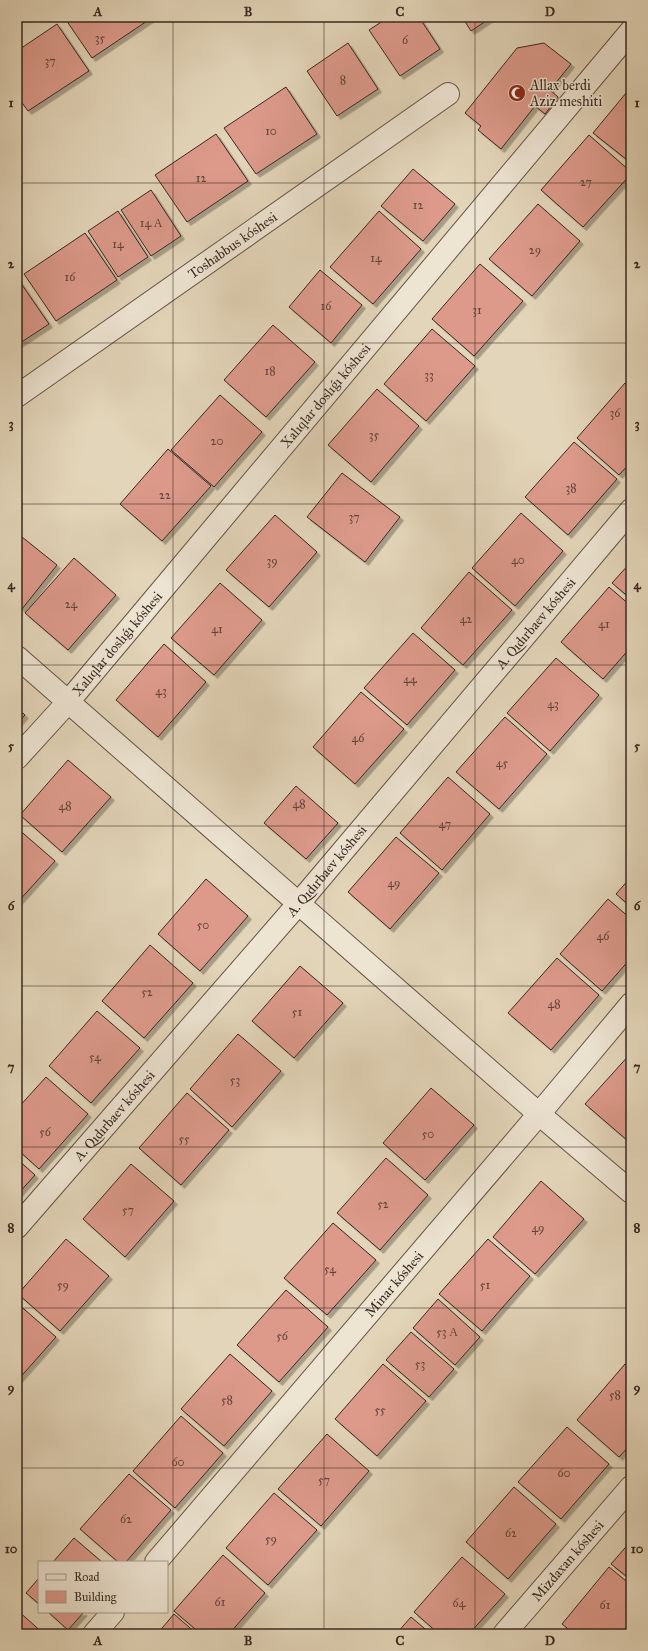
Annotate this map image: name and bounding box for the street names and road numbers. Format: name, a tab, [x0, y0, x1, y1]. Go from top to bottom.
street label: Toshabbus kóshesi	[185, 208, 281, 283]
street label: Xalıqlar doslıǵı kóshesi	[277, 340, 374, 451]
street label: A. Qıdırbaev kóshesi	[492, 574, 579, 673]
street label: Xalıqlar doslıǵı kóshesi	[69, 588, 166, 700]
street label: A. Qıdırbaev kóshesi	[283, 821, 370, 921]
street label: A. Qıdırbaev kóshesi	[70, 1067, 159, 1165]
street label: Minar kóshesi	[361, 1248, 427, 1321]
street label: Mizdaxan kóshesi	[528, 1517, 608, 1605]

